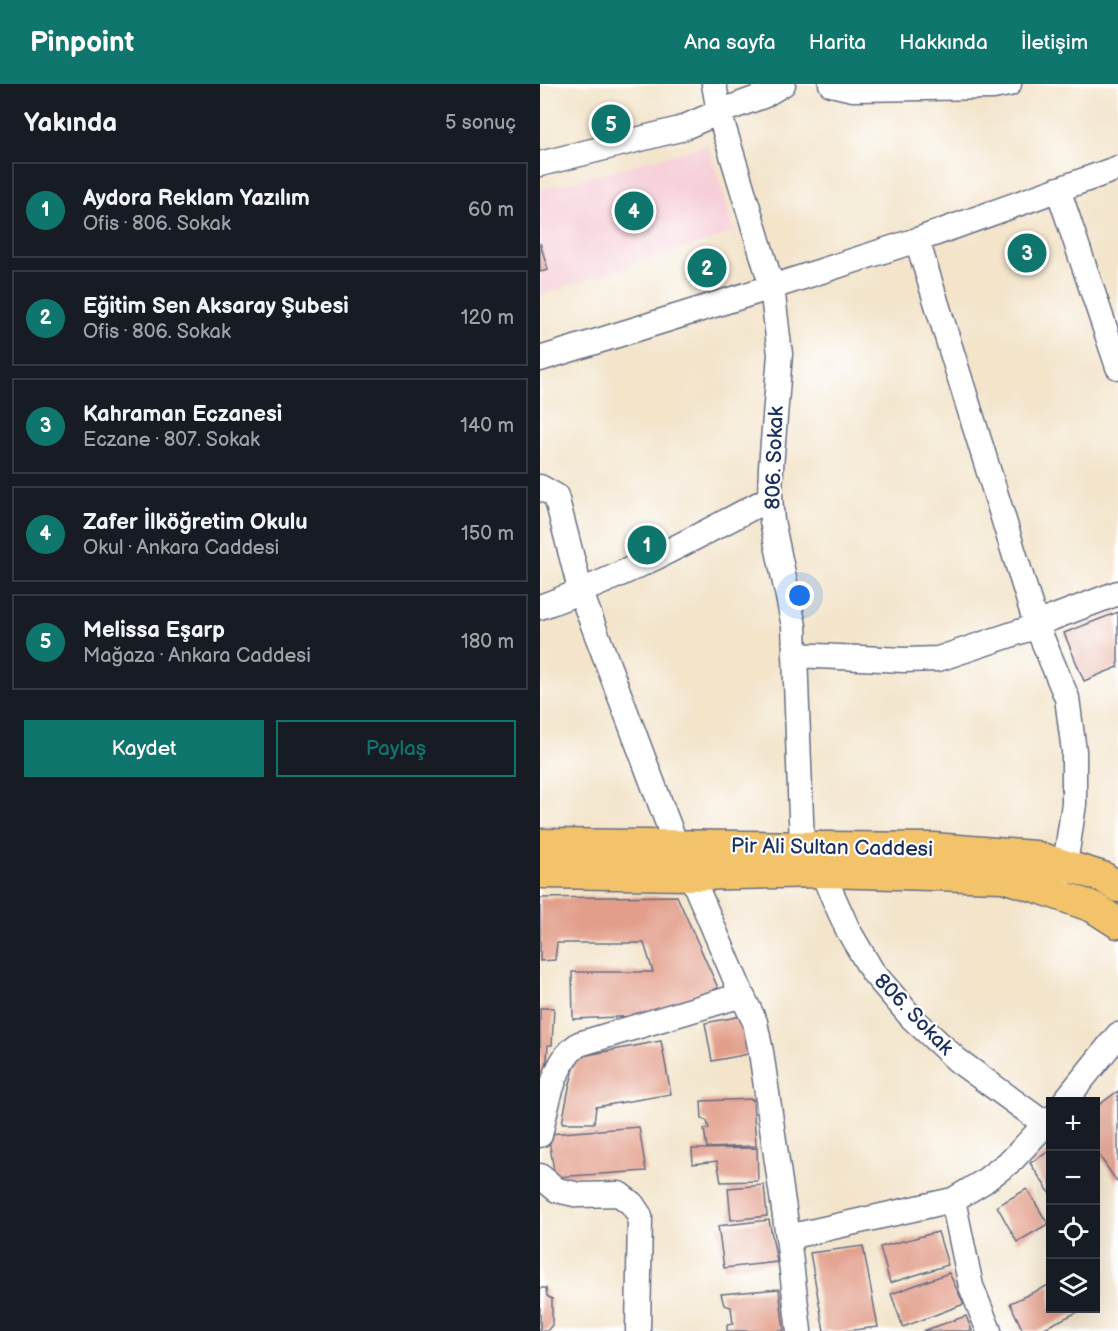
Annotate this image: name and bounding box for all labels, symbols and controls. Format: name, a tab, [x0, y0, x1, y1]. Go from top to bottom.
text: Pinpoint	[30, 26, 134, 59]
text: Ana sayfa	[684, 30, 776, 55]
text: Harita	[809, 30, 866, 55]
text: Hakkında	[899, 30, 988, 55]
text: İletişim	[1021, 30, 1088, 55]
pin: 5	[592, 102, 630, 147]
text: Yakında	[24, 108, 117, 139]
text: 5 sonuç	[445, 111, 516, 135]
text: Aydora Reklam Yazılım	[83, 185, 310, 212]
pin: 4	[614, 188, 653, 234]
text: 1	[41, 198, 50, 222]
text: 60 m	[468, 198, 514, 222]
text: Ofis · 806. Sokak	[83, 212, 231, 236]
pin: 3	[1008, 230, 1046, 276]
pin: 2	[688, 246, 726, 291]
text: Eğitim Sen Aksaray Şubesi	[83, 293, 349, 320]
text: 2	[40, 306, 51, 330]
text: 120 m	[461, 306, 514, 330]
text: Ofis · 806. Sokak	[83, 320, 231, 344]
text: Kahraman Eczanesi	[83, 401, 282, 428]
street label: 806. Sokak	[760, 405, 789, 510]
text: 3	[40, 414, 51, 438]
text: 140 m	[460, 414, 514, 438]
text: Eczane · 807. Sokak	[83, 428, 260, 452]
text: Zafer İlköğretim Okulu	[83, 509, 308, 536]
text: 4	[40, 522, 51, 546]
text: 150 m	[461, 522, 514, 546]
pin: 1	[628, 522, 666, 568]
text: Okul · Ankara Caddesi	[83, 536, 279, 560]
your location	[785, 581, 814, 610]
text: Melissa Eşarp	[83, 617, 225, 644]
text: 5	[40, 630, 51, 654]
text: 180 m	[461, 630, 514, 654]
text: Mağaza · Ankara Caddesi	[83, 644, 311, 668]
button: Kaydet	[24, 720, 264, 777]
button: Paylaş	[276, 720, 516, 777]
street label: Pir Ali Sultan Caddesi	[731, 833, 933, 862]
street label: 806. Sokak	[869, 968, 959, 1061]
map controls	[1046, 1097, 1100, 1313]
button: +	[1046, 1097, 1100, 1151]
button: −	[1046, 1151, 1100, 1205]
button: locate	[1046, 1205, 1100, 1259]
button: layers	[1046, 1259, 1100, 1313]

